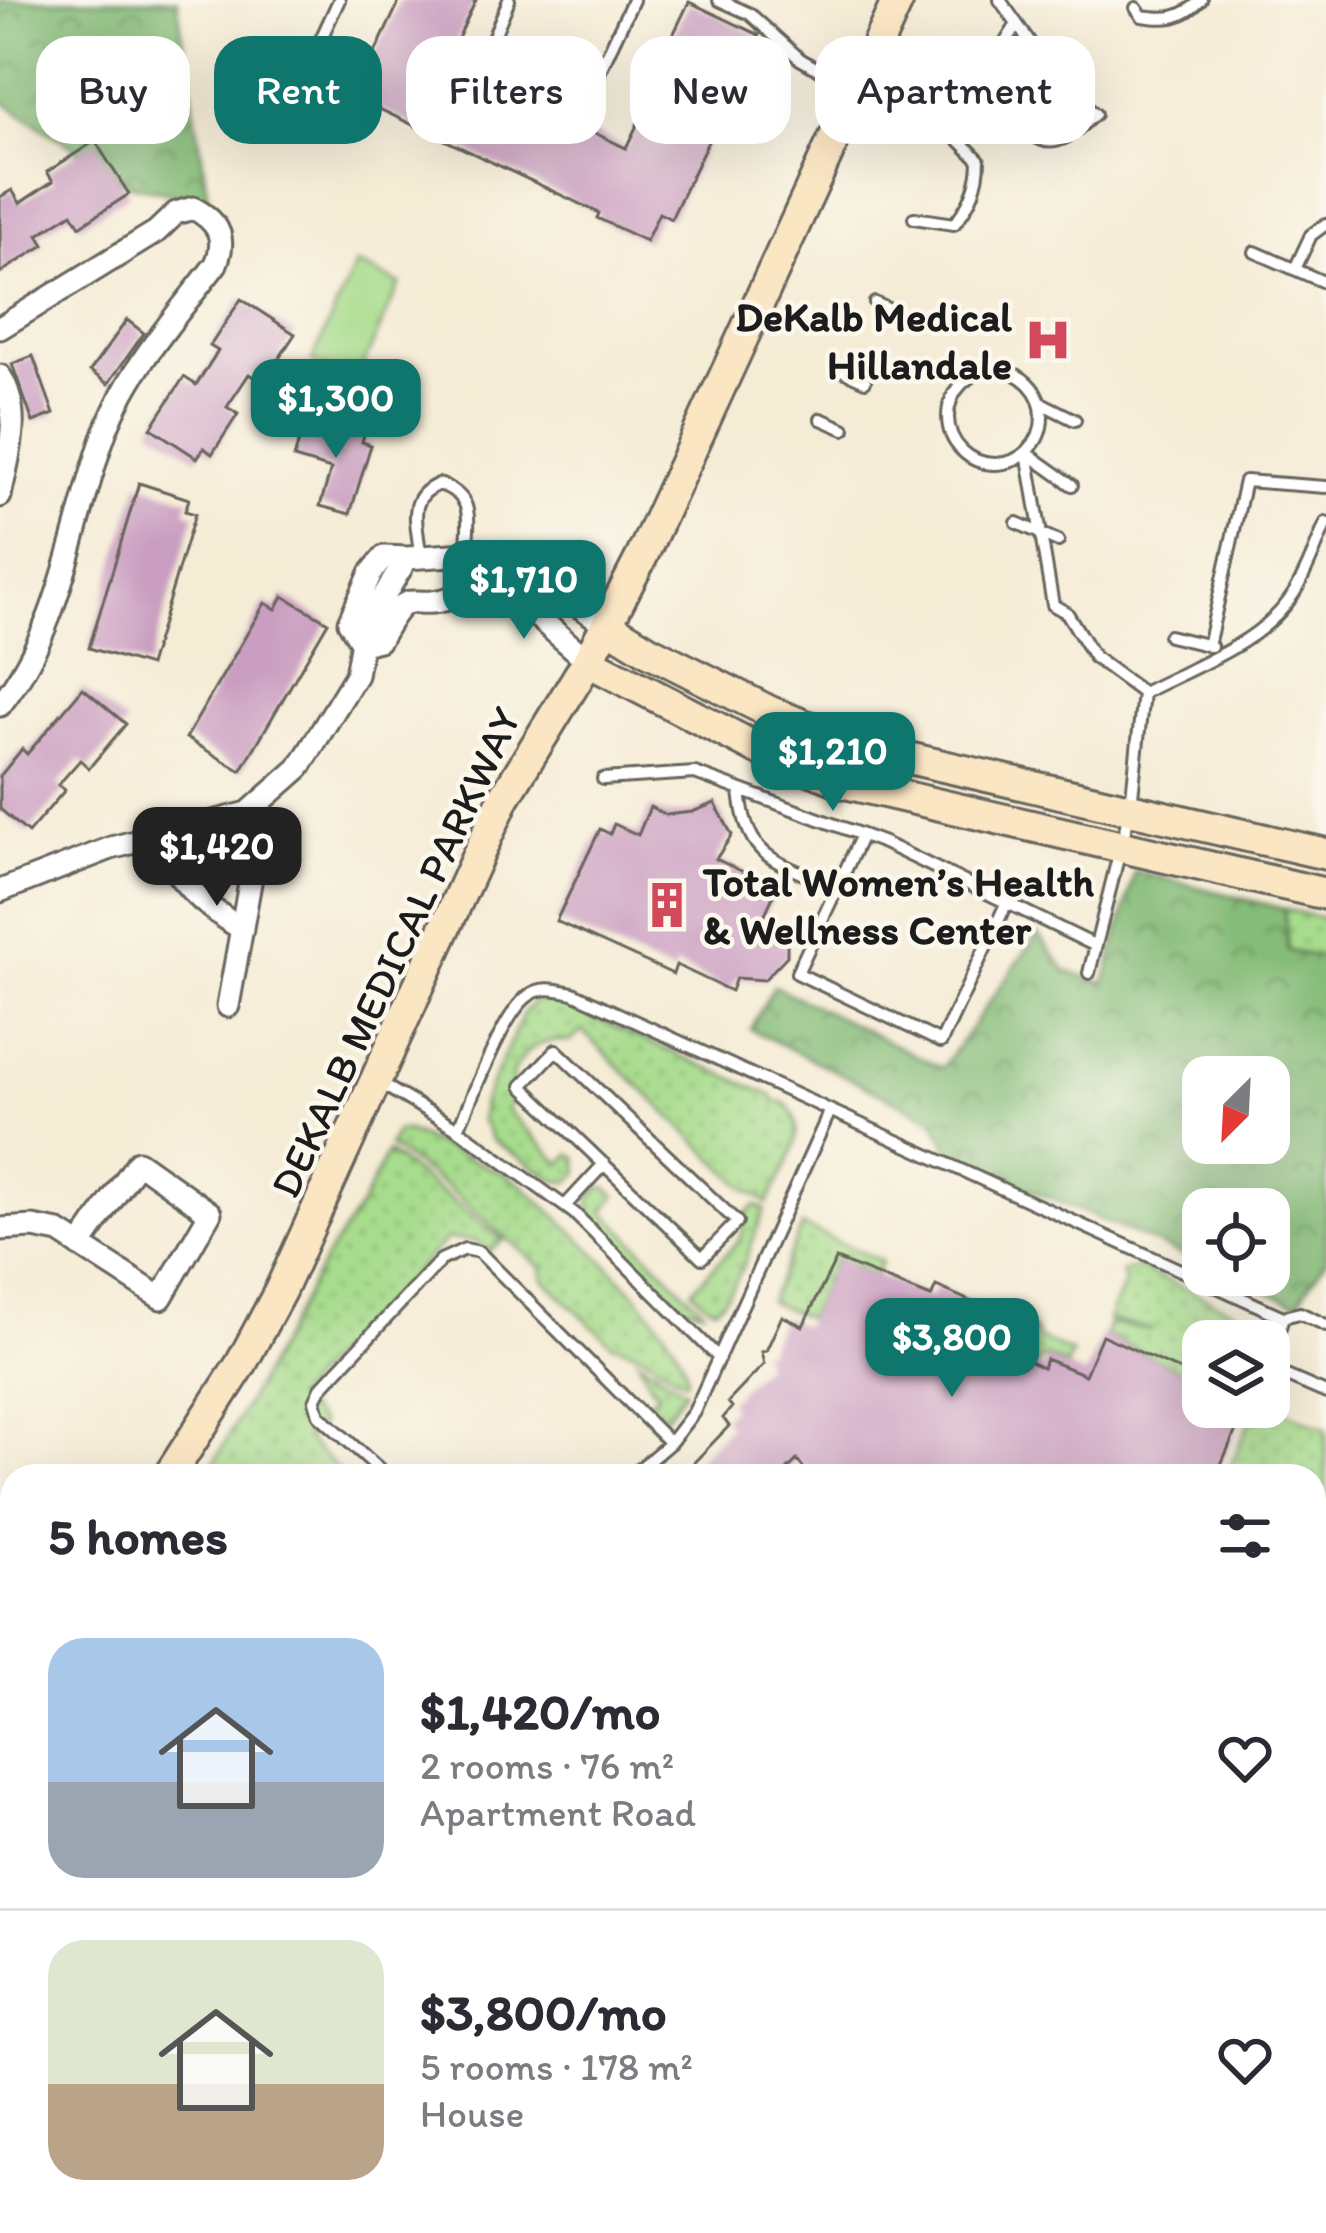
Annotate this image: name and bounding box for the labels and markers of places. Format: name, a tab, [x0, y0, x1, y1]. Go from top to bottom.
place label: DeKalb Medical Hillandale	[735, 291, 1012, 390]
hospital icon: DeKalb Medical Hillandale	[1023, 315, 1073, 365]
pin: $1,300	[238, 359, 434, 461]
pin: $1,710	[426, 540, 622, 642]
pin: $1,210	[735, 712, 931, 814]
pin: $1,420	[119, 807, 315, 909]
place label: Total Women’s Health & Wellness Center	[702, 856, 1095, 955]
building icon: Total Women’s Health & Wellness Center	[642, 880, 692, 930]
pin: $3,800	[854, 1298, 1050, 1400]

